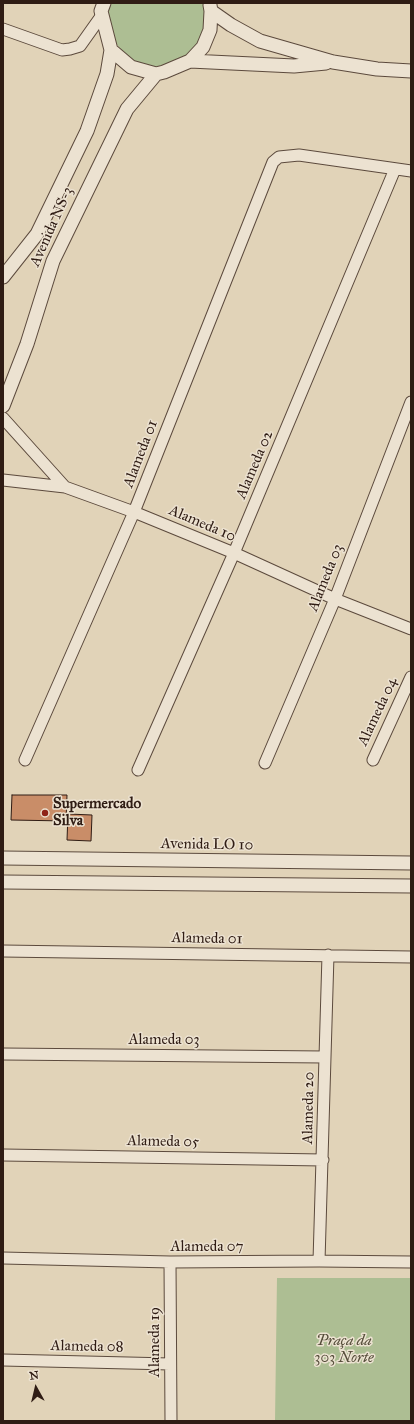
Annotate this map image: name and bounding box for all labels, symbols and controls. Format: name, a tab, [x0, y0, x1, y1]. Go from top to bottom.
street label: Avenida NS-3	[26, 184, 78, 270]
street label: Alameda 01	[120, 418, 162, 490]
street label: Alameda 02	[233, 428, 277, 502]
street label: Alameda 10	[166, 502, 238, 546]
street label: Alameda 03	[304, 542, 348, 614]
street label: Alameda 04	[354, 675, 402, 749]
place label: Supermercado Silva	[53, 795, 141, 830]
marker: Supermercado Silva	[40, 808, 50, 818]
street label: Avenida LO 10	[161, 835, 253, 855]
street label: Alameda 01	[171, 929, 243, 949]
street label: Alameda 03	[128, 1031, 200, 1049]
street label: Alameda 20	[299, 1072, 319, 1144]
street label: Alameda 05	[127, 1132, 199, 1152]
street label: Alameda 07	[170, 1238, 244, 1256]
street label: Alameda 19	[146, 1307, 164, 1377]
park label: Praça da 303 Norte	[314, 1332, 374, 1367]
street label: Alameda 08	[50, 1337, 124, 1357]
north arrow	[16, 1368, 56, 1408]
text: N	[29, 1369, 40, 1383]

